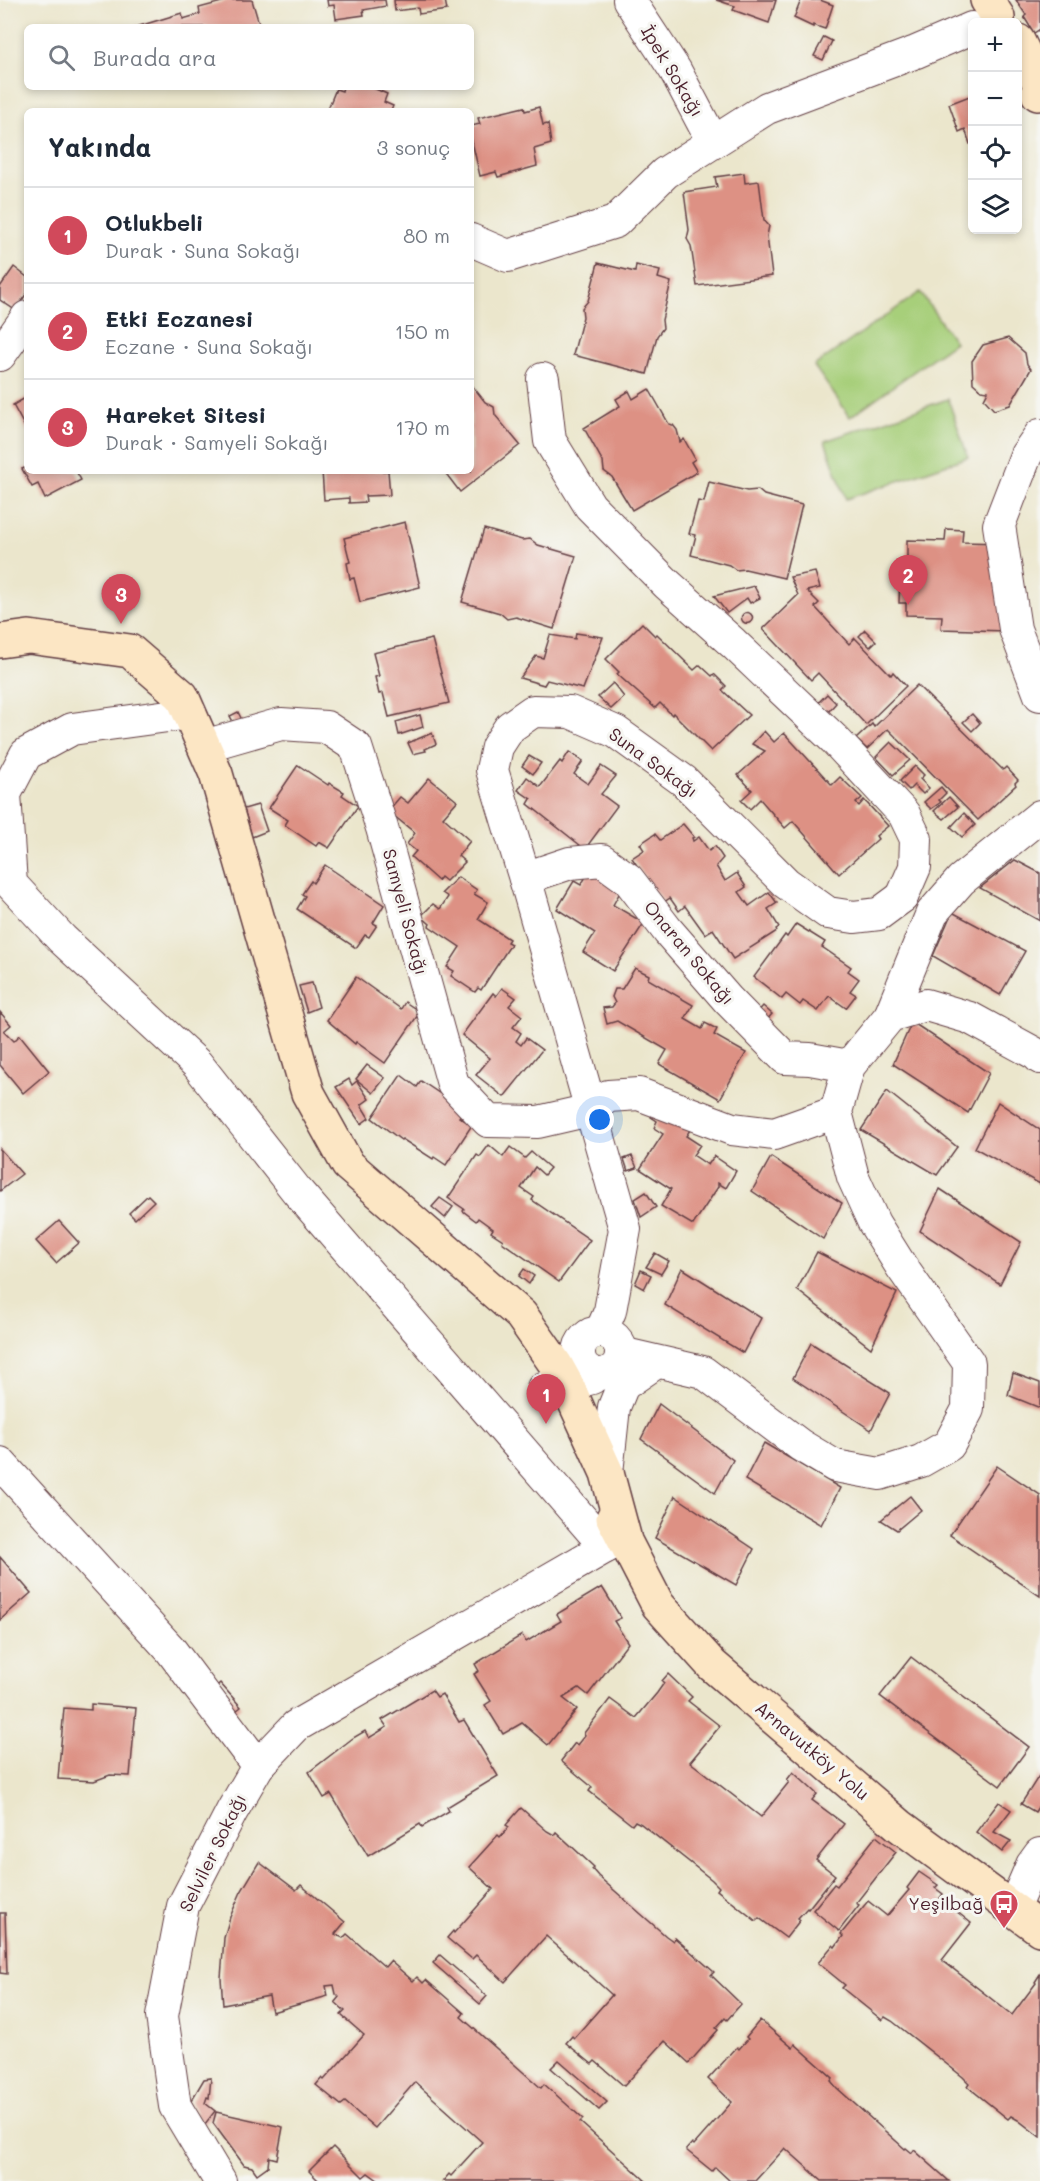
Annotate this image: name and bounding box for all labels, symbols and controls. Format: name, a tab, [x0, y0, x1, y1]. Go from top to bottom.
map controls	[968, 18, 1022, 234]
button: +	[968, 18, 1022, 72]
street label: İpek Sokağı	[636, 20, 710, 121]
search box	[24, 24, 474, 90]
icon: search	[45, 41, 78, 74]
text: Burada ara	[93, 43, 217, 72]
button: −	[968, 72, 1022, 126]
button: locate	[968, 126, 1022, 180]
text: Yakında	[48, 130, 151, 164]
text: 3 sonuç	[377, 134, 450, 160]
button: layers	[968, 180, 1022, 234]
text: Otlukbeli	[105, 208, 204, 237]
text: 1	[63, 222, 72, 248]
text: 80 m	[403, 222, 450, 248]
text: Durak · Suna Sokağı	[105, 237, 301, 263]
text: Etki Eczanesi	[105, 304, 254, 333]
text: 2	[62, 318, 73, 344]
text: 150 m	[395, 318, 450, 344]
text: Eczane · Suna Sokağı	[105, 333, 313, 359]
text: Hareket Sitesi	[105, 400, 266, 429]
text: 3	[62, 414, 74, 440]
text: 170 m	[395, 414, 450, 440]
text: Durak · Samyeli Sokağı	[105, 429, 328, 455]
pin: 2	[888, 556, 928, 605]
pin: 3	[102, 574, 140, 624]
street label: Suna Sokağı	[604, 722, 703, 803]
street label: Samyeli Sokağı	[378, 846, 434, 977]
street label: Onaran Sokağı	[639, 895, 740, 1010]
your location	[585, 1105, 614, 1134]
pin: 1	[526, 1374, 566, 1424]
street label: Arnavutköy Yolu	[750, 1695, 875, 1805]
street label: Selviler Sokağı	[173, 1789, 251, 1916]
bus stop icon: Yeşilbağ	[988, 1888, 1020, 1930]
place label: Yeşilbağ	[908, 1891, 983, 1915]

